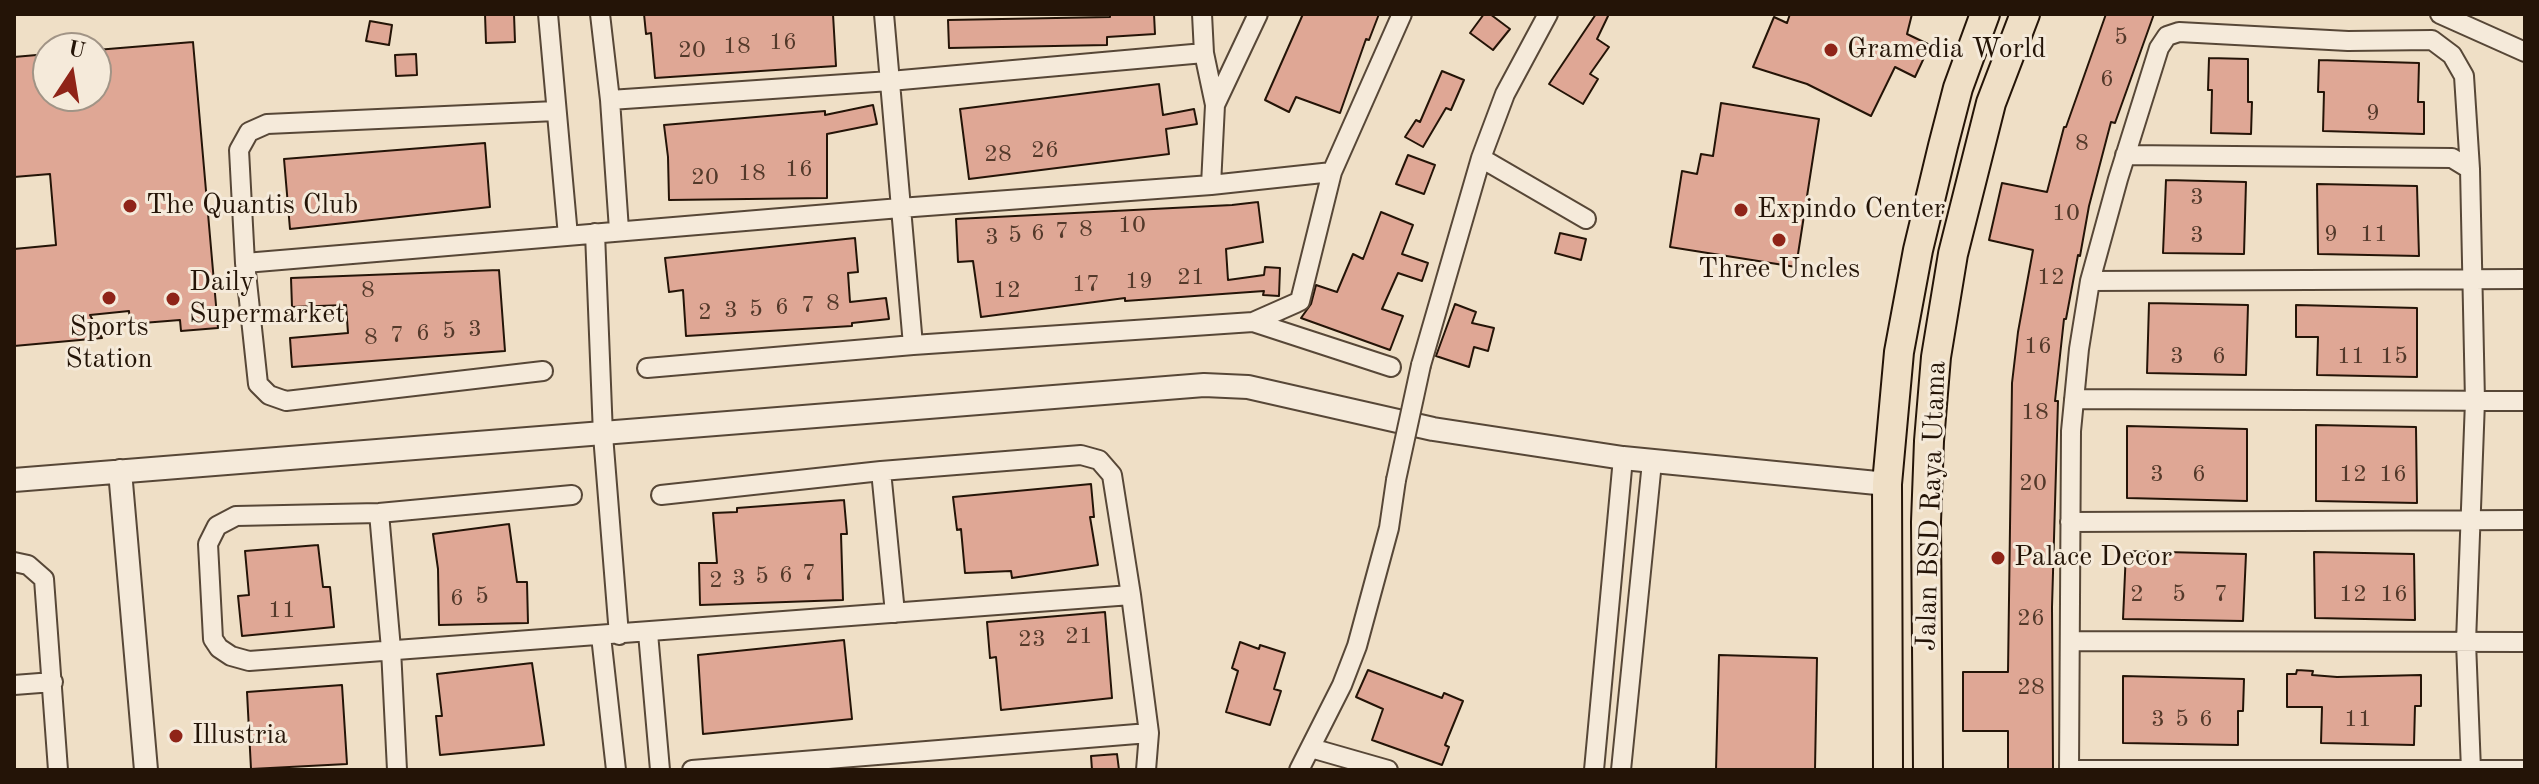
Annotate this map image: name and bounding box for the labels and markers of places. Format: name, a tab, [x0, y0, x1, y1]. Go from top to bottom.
place label: Gramedia World	[1847, 33, 2046, 67]
marker: Gramedia World	[1822, 41, 1840, 59]
place label: The Quantis Club	[146, 189, 358, 223]
place label: Expindo Center	[1757, 193, 1945, 227]
marker: The Quantis Club	[121, 197, 139, 215]
marker: Expindo Center	[1732, 201, 1750, 219]
marker: Three Uncles	[1770, 231, 1788, 249]
place label: Three Uncles	[1698, 253, 1860, 287]
place label: Daily Supermarket	[189, 266, 345, 332]
marker: Sports Station	[100, 289, 118, 307]
marker: Daily Supermarket	[164, 290, 182, 308]
place label: Sports Station	[65, 311, 153, 377]
place label: Palace Decor	[2014, 541, 2172, 575]
marker: Palace Decor	[1989, 549, 2007, 567]
place label: Illustria	[192, 719, 288, 753]
marker: Illustria	[167, 727, 185, 745]

